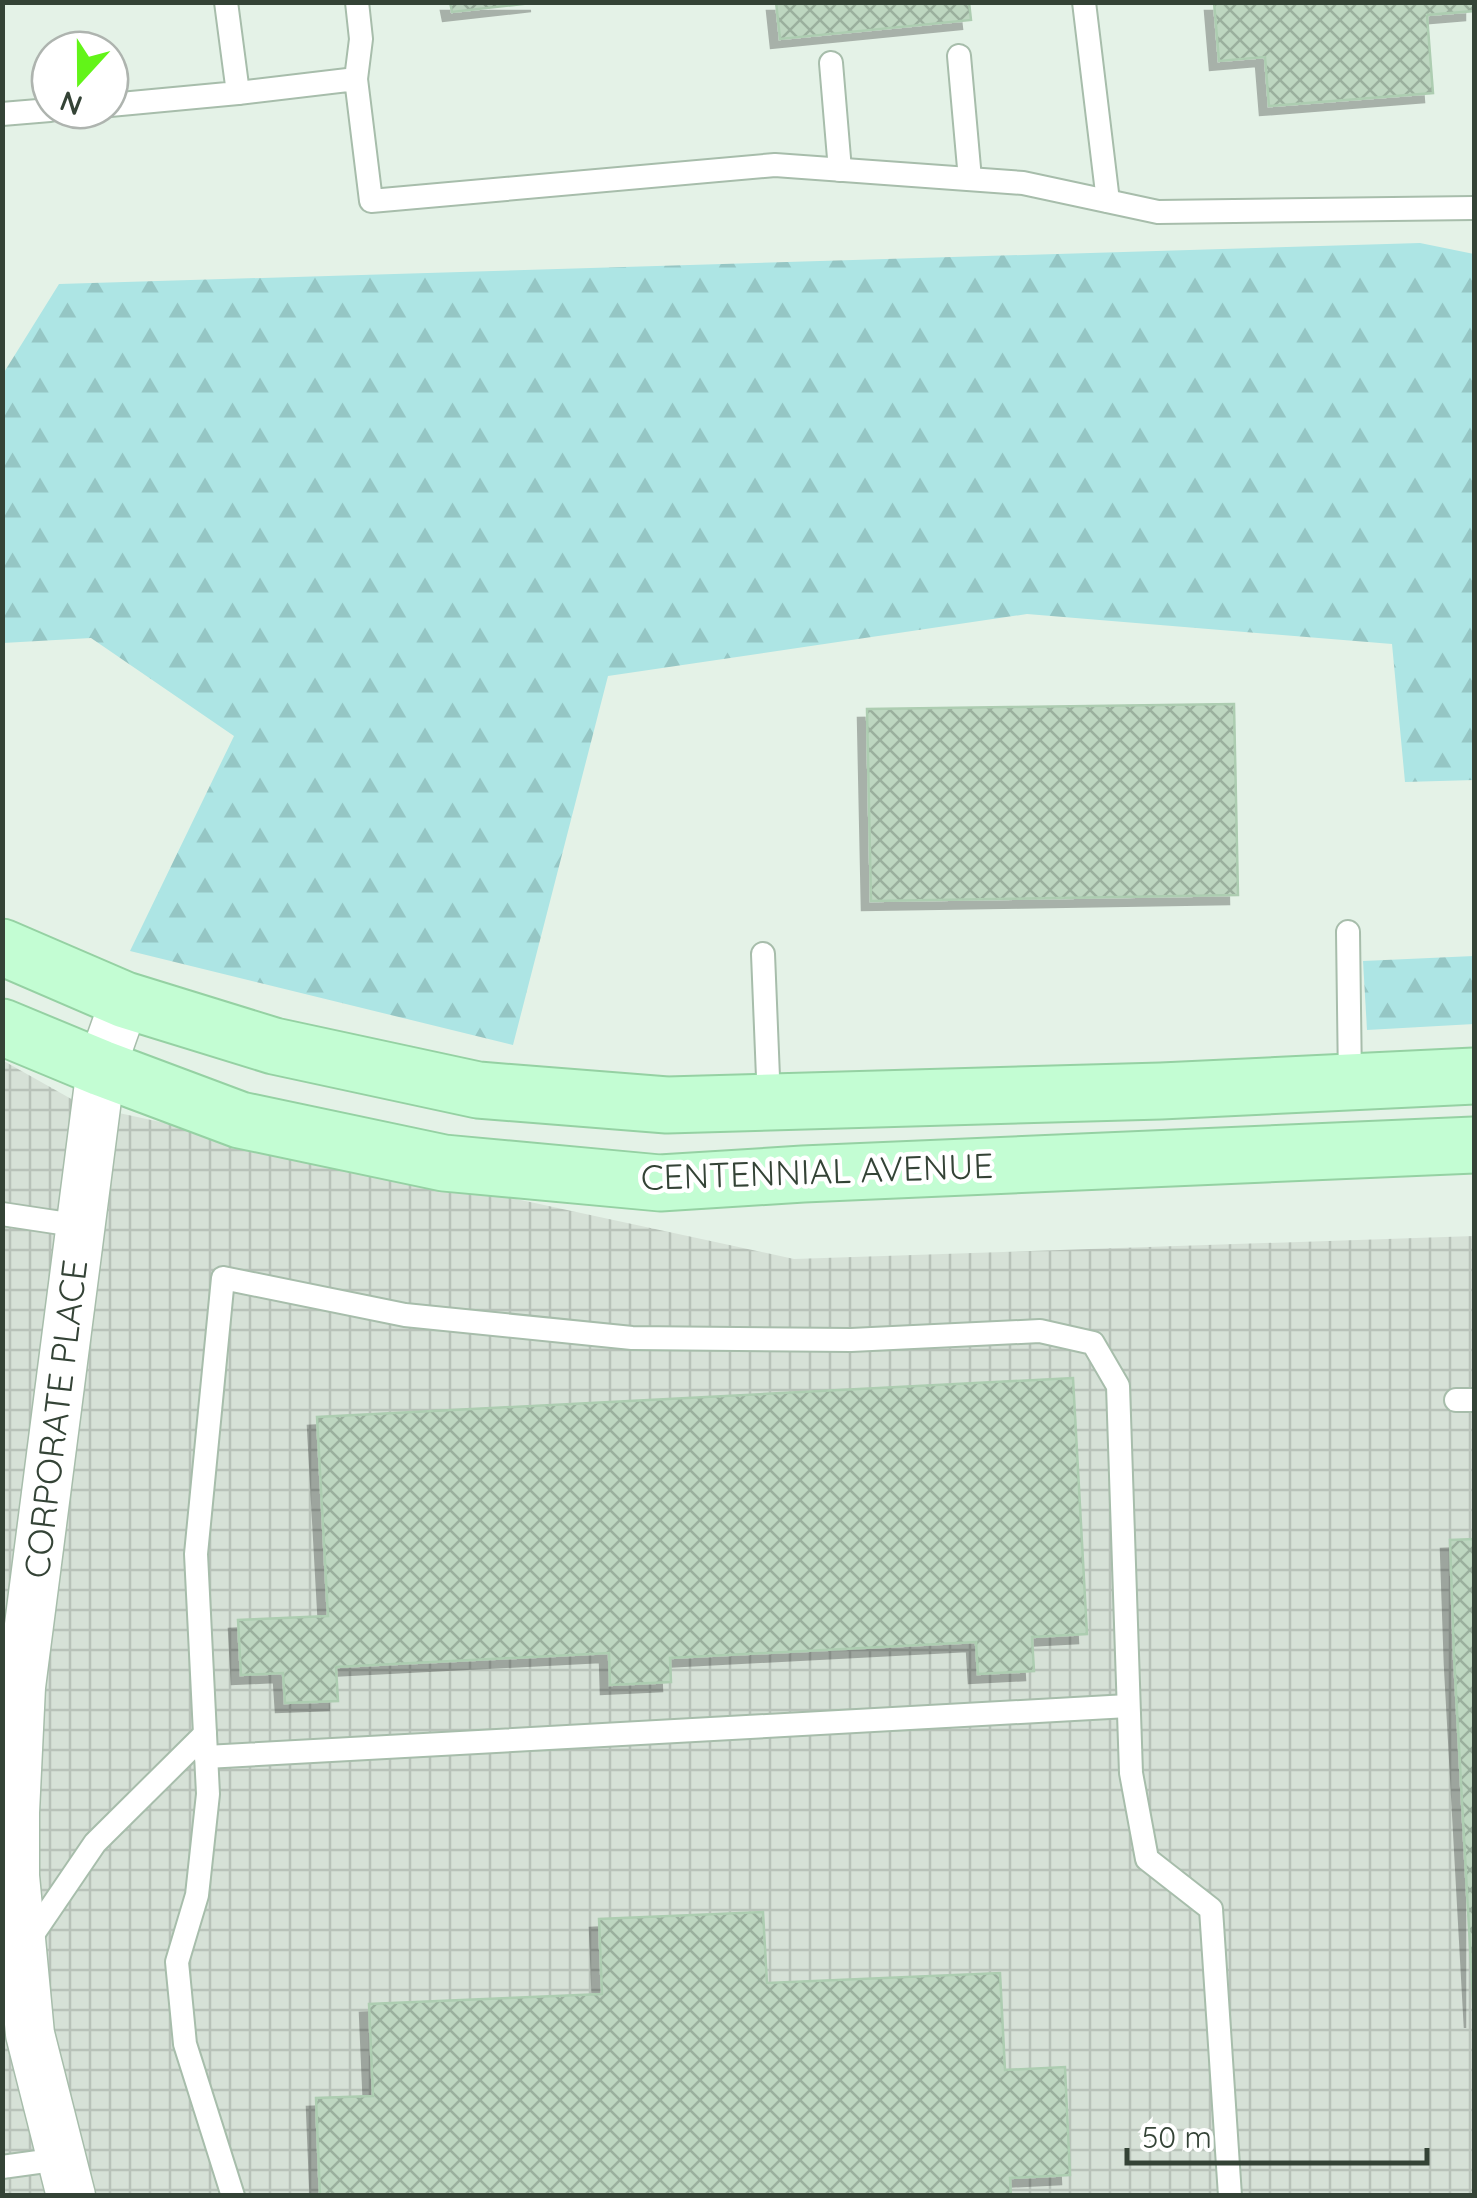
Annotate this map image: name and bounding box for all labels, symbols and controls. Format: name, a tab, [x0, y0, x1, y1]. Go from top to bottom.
north arrow	[30, 30, 130, 130]
text: N	[55, 84, 87, 124]
street label: CENTENNIAL AVENUE	[640, 1143, 994, 1199]
street label: CORPORATE PLACE	[14, 1257, 96, 1581]
scale bar	[1127, 2103, 1427, 2165]
text: 50 m	[1142, 2118, 1212, 2156]

